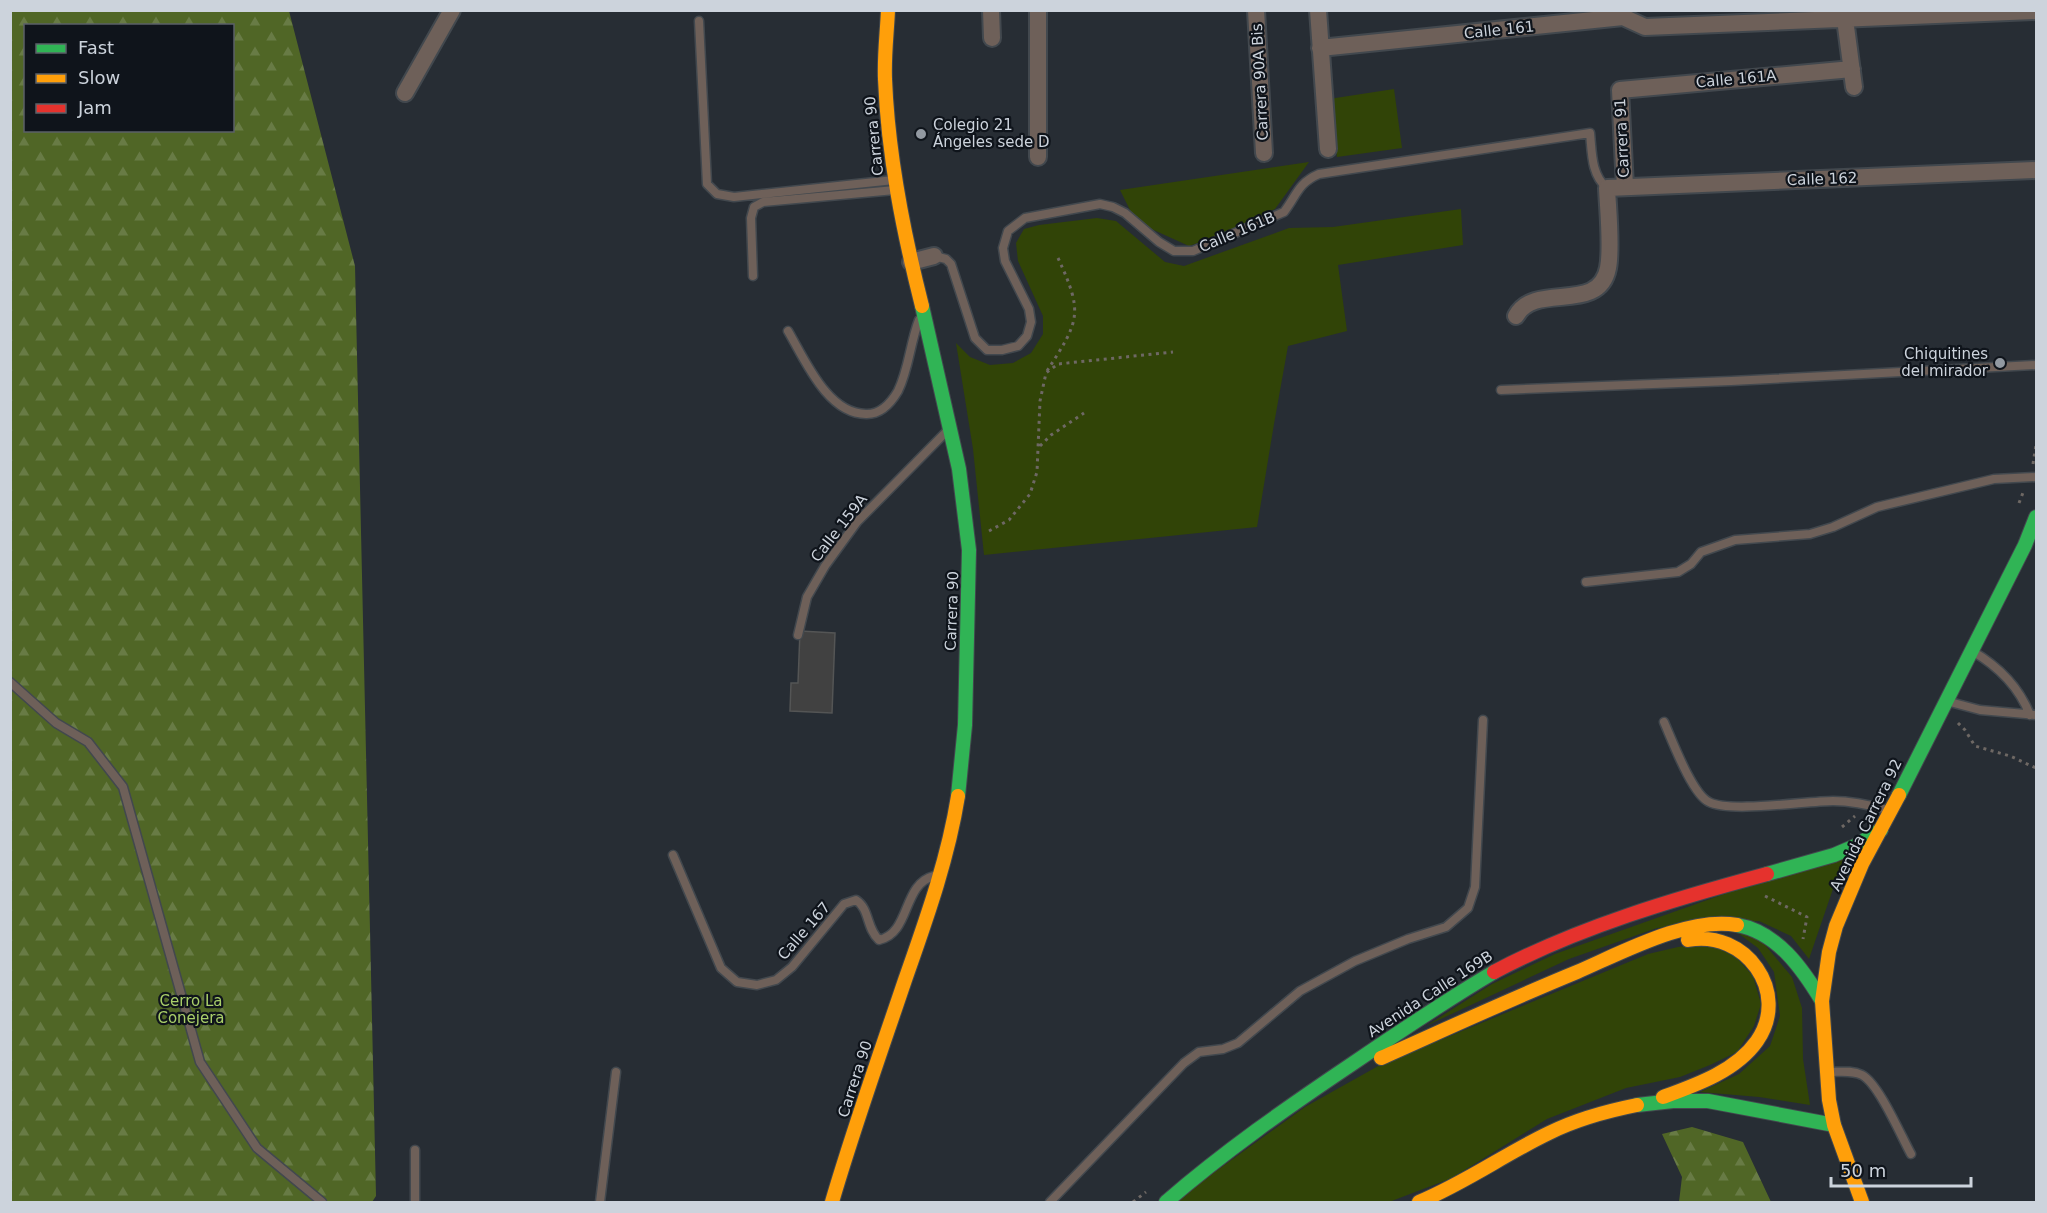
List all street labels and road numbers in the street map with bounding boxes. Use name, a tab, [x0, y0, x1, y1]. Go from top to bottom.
street label: Calle 161	[1463, 17, 1535, 43]
street label: Carrera 90A Bis	[1248, 23, 1272, 141]
street label: Calle 161A	[1695, 66, 1778, 91]
street label: Carrera 90	[861, 95, 887, 177]
street label: Carrera 91	[1611, 98, 1633, 178]
street label: Calle 162	[1786, 169, 1858, 189]
street label: Calle 161B	[1196, 208, 1278, 256]
street label: Calle 159A	[807, 490, 871, 565]
street label: Carrera 90	[942, 571, 962, 651]
street label: Avenida Carrera 92	[1826, 756, 1906, 894]
street label: Calle 167	[774, 898, 834, 964]
street label: Avenida Calle 169B	[1364, 947, 1496, 1041]
street label: Carrera 90	[834, 1038, 876, 1120]

